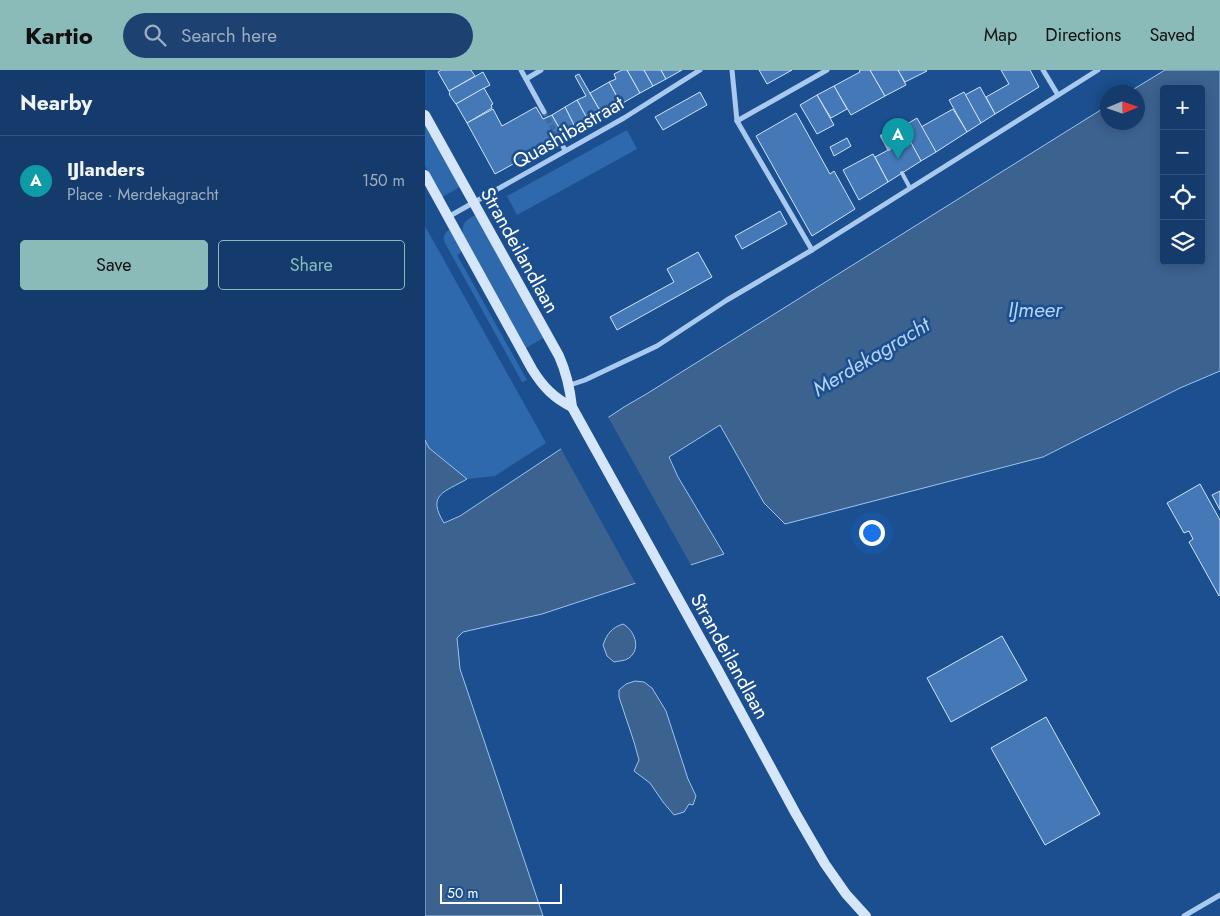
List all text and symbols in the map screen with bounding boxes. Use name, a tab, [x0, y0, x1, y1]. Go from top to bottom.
search box	[123, 13, 473, 58]
text: Kartio	[25, 18, 93, 53]
icon: search	[141, 21, 169, 49]
text: Search here	[181, 22, 277, 49]
text: Map	[984, 22, 1017, 48]
text: Directions	[1045, 22, 1121, 48]
text: Saved	[1149, 22, 1195, 48]
north arrow	[1100, 85, 1145, 130]
map controls	[1160, 85, 1205, 265]
button: +	[1160, 85, 1205, 130]
text: Nearby	[20, 88, 92, 118]
street label: Quashibastraat	[507, 89, 630, 176]
pin: A	[882, 118, 914, 159]
button: −	[1160, 130, 1205, 175]
text: IJlanders	[67, 156, 145, 183]
text: A	[30, 169, 42, 192]
text: 150 m	[362, 169, 405, 192]
button: locate	[1160, 175, 1205, 220]
street label: Strandeilandlaan	[473, 182, 566, 319]
text: Place · Merdekagracht	[67, 183, 218, 206]
button: layers	[1160, 220, 1205, 265]
button: Save	[20, 240, 208, 290]
button: Share	[218, 240, 405, 290]
water label: IJmeer	[1008, 295, 1063, 325]
water label: Merdekagracht	[807, 310, 936, 404]
your location	[859, 520, 885, 546]
street label: Strandeilandlaan	[683, 588, 776, 725]
scale bar	[440, 881, 563, 904]
text: 50 m	[447, 883, 478, 903]

